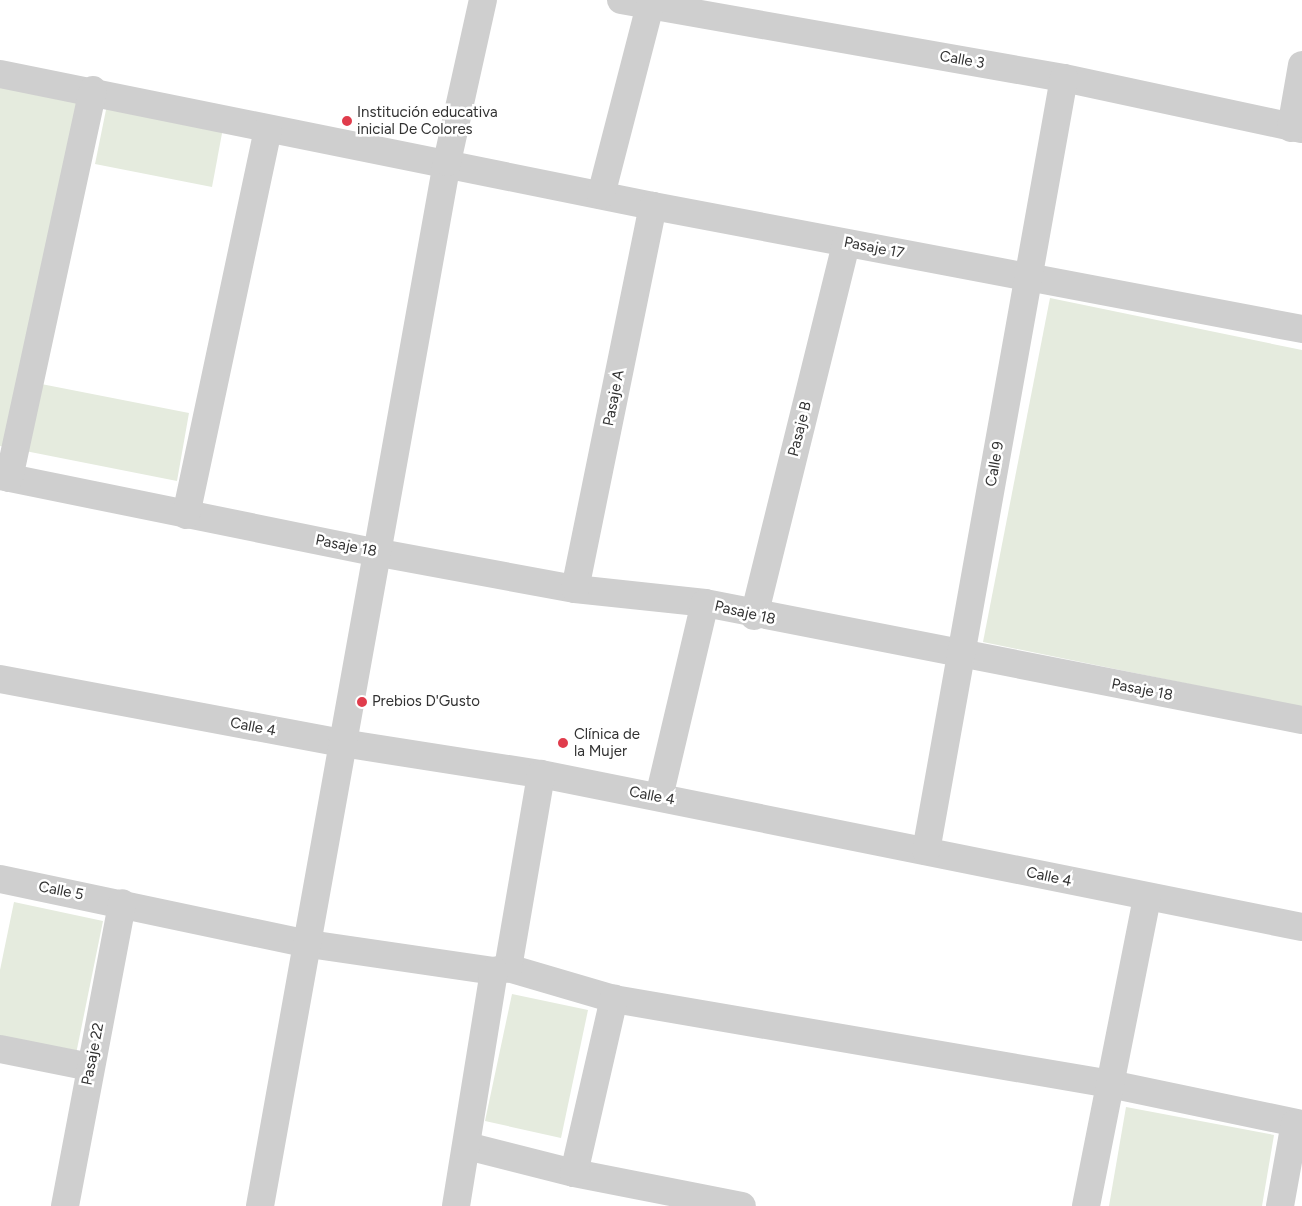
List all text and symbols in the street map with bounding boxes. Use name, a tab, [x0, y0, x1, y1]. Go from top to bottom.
street label: Calle 3	[938, 47, 986, 73]
place label: Institución educativa inicial De Colores	[357, 103, 498, 138]
marker: Institución educativa inicial De Colores	[341, 115, 353, 127]
street label: Pasaje 17	[842, 233, 906, 263]
street label: Pasaje A	[600, 368, 628, 428]
street label: Pasaje B	[785, 400, 815, 458]
street label: Calle 9	[982, 440, 1008, 488]
street label: Pasaje 18	[314, 531, 378, 561]
street label: Pasaje 18	[713, 597, 777, 629]
street label: Pasaje 18	[1110, 675, 1174, 705]
place label: Prebios D'Gusto	[372, 693, 480, 711]
marker: Prebios D'Gusto	[356, 696, 368, 708]
street label: Calle 4	[229, 714, 277, 740]
place label: Clínica de la Mujer	[574, 725, 640, 760]
marker: Clínica de la Mujer	[556, 736, 570, 750]
street label: Calle 4	[628, 783, 676, 809]
street label: Calle 4	[1024, 863, 1074, 891]
street label: Calle 5	[37, 878, 85, 904]
street label: Pasaje 22	[78, 1021, 108, 1087]

